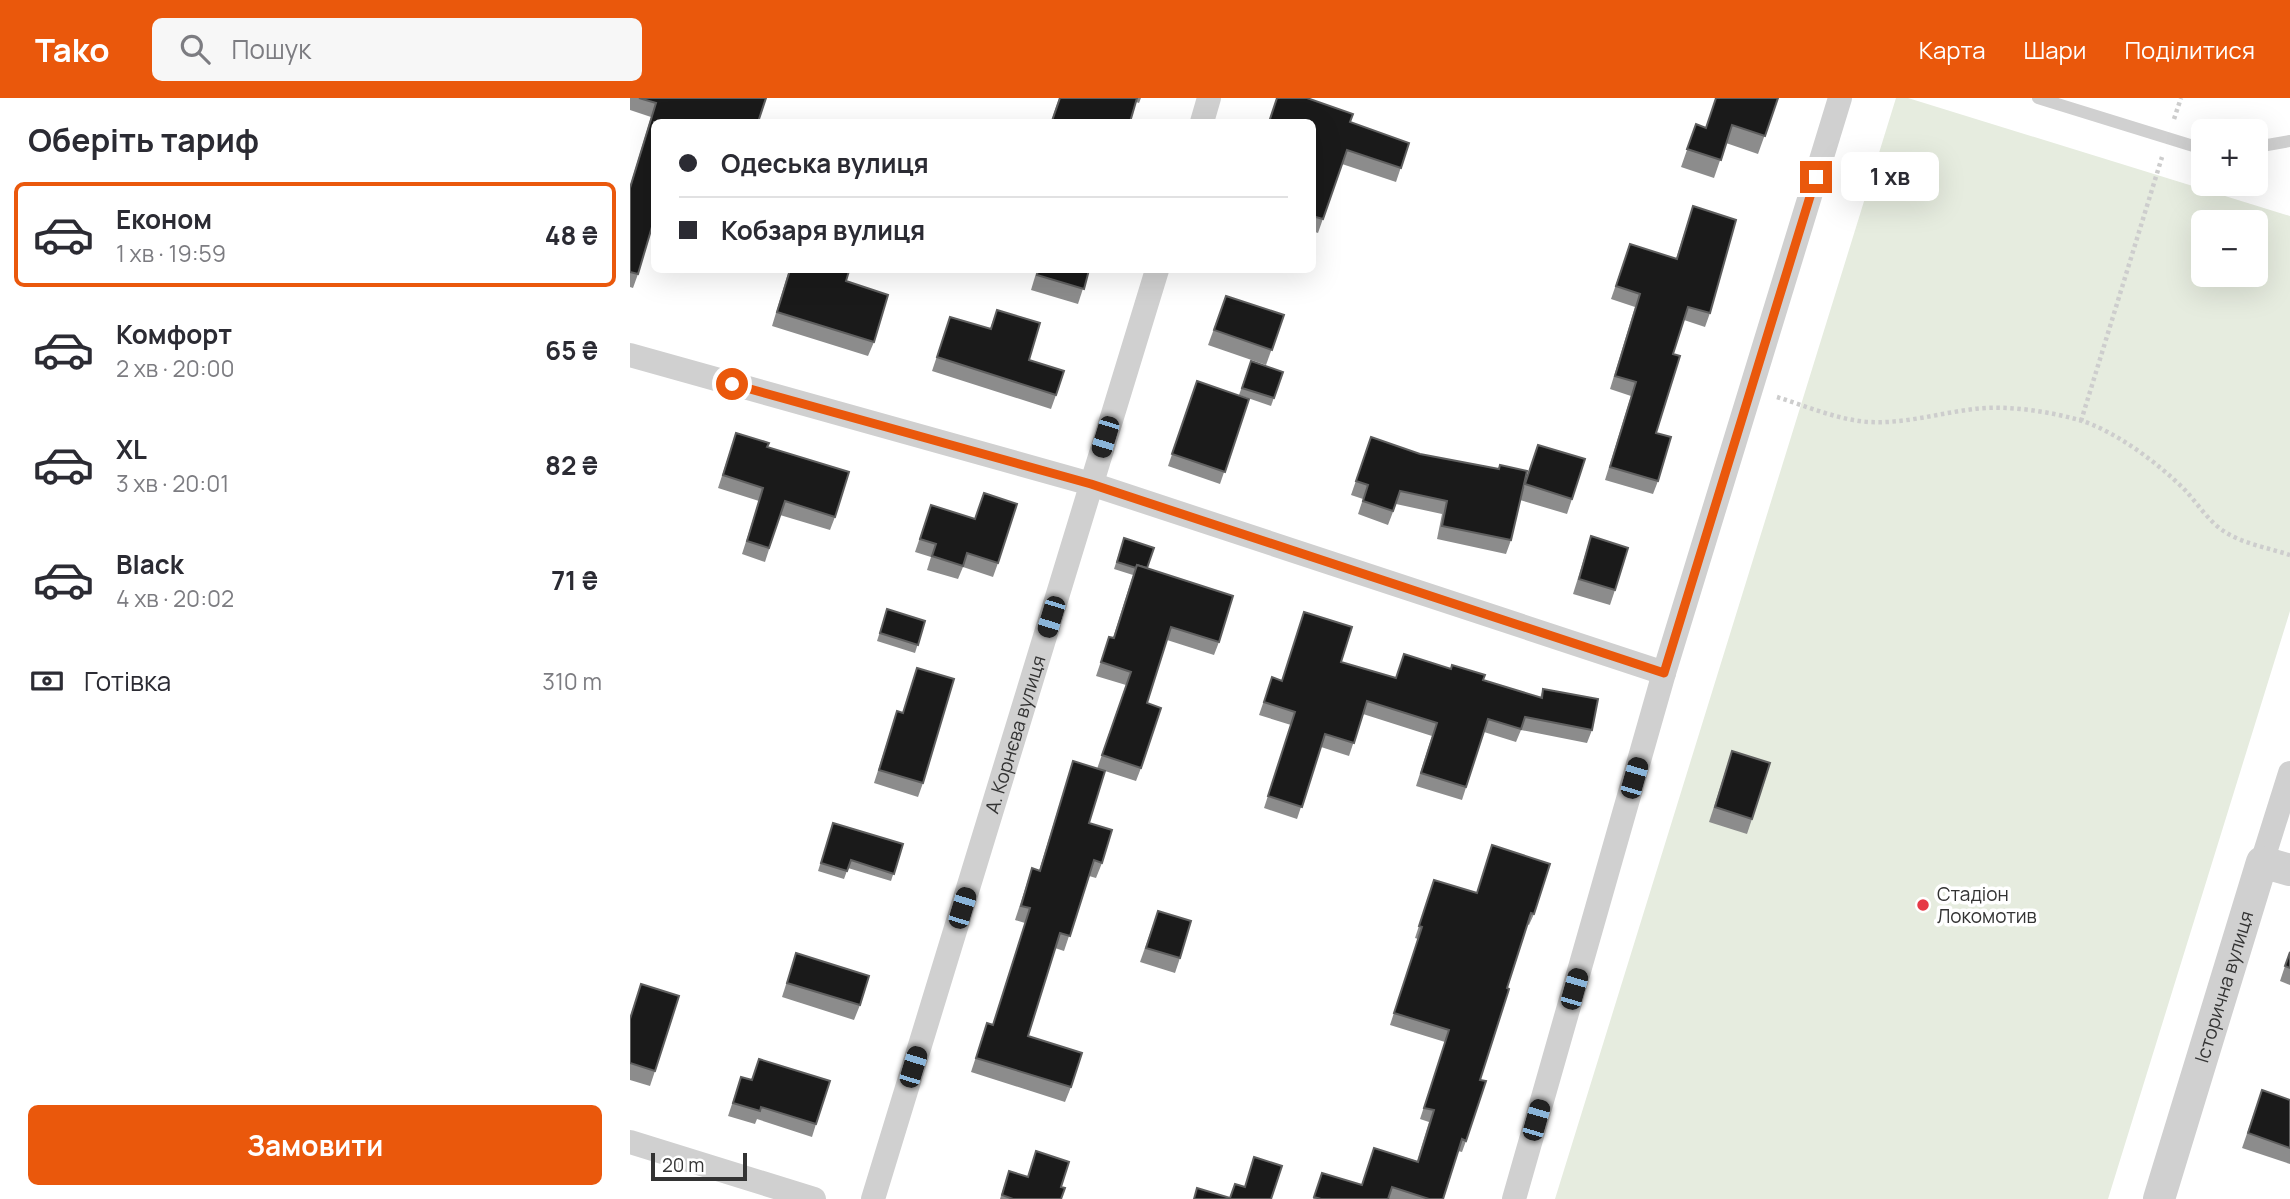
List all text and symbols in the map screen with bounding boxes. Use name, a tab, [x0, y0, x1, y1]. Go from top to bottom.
search box	[152, 18, 642, 81]
text: Tako	[35, 27, 110, 72]
icon: search	[176, 30, 214, 68]
text: Пошук	[232, 31, 311, 67]
text: Карта	[1919, 33, 1986, 66]
text: Шари	[2024, 33, 2086, 66]
text: Поділитися	[2124, 33, 2255, 66]
text: Оберіть тариф	[28, 118, 259, 162]
map controls	[2191, 119, 2268, 287]
button: +	[2191, 119, 2268, 196]
text: Одеська вулиця	[721, 145, 929, 181]
callout: 1 хв	[1840, 153, 1938, 202]
text: 1 хв	[1870, 160, 1910, 192]
route end	[1800, 161, 1832, 193]
text: Економ	[116, 201, 212, 237]
icon: car	[32, 203, 95, 266]
button: −	[2191, 210, 2268, 287]
text: Кобзаря вулиця	[721, 212, 925, 248]
text: 48 ₴	[545, 217, 598, 253]
text: 1 хв · 19:59	[116, 237, 226, 269]
text: Комфорт	[116, 316, 232, 352]
icon: car	[32, 318, 95, 381]
text: 65 ₴	[545, 332, 598, 368]
text: 2 хв · 20:00	[116, 352, 235, 384]
route start	[716, 368, 748, 400]
car	[1089, 414, 1122, 460]
text: XL	[116, 431, 147, 467]
icon: car	[32, 433, 95, 496]
text: 82 ₴	[545, 447, 598, 483]
text: 3 хв · 20:01	[116, 467, 229, 499]
text: Black	[116, 546, 184, 582]
icon: car	[32, 548, 95, 611]
text: 71 ₴	[551, 562, 598, 598]
text: 4 хв · 20:02	[116, 582, 234, 614]
car	[1035, 594, 1068, 640]
street label: А. Корнєва вулиця	[979, 652, 1051, 816]
icon: cash	[28, 662, 66, 700]
text: Готівка	[84, 663, 171, 699]
text: 310 m	[542, 665, 602, 697]
car	[1619, 755, 1650, 801]
place label: Стадіон Локомотив	[1937, 881, 2037, 929]
car	[946, 885, 979, 931]
marker: Стадіон Локомотив	[1915, 897, 1931, 913]
street label: Історична вулиця	[2188, 908, 2259, 1066]
car	[1559, 966, 1590, 1012]
car	[897, 1044, 930, 1090]
car	[1521, 1097, 1552, 1143]
button: Замовити	[28, 1105, 602, 1185]
scale bar	[651, 1150, 747, 1182]
text: 20 m	[662, 1152, 704, 1178]

